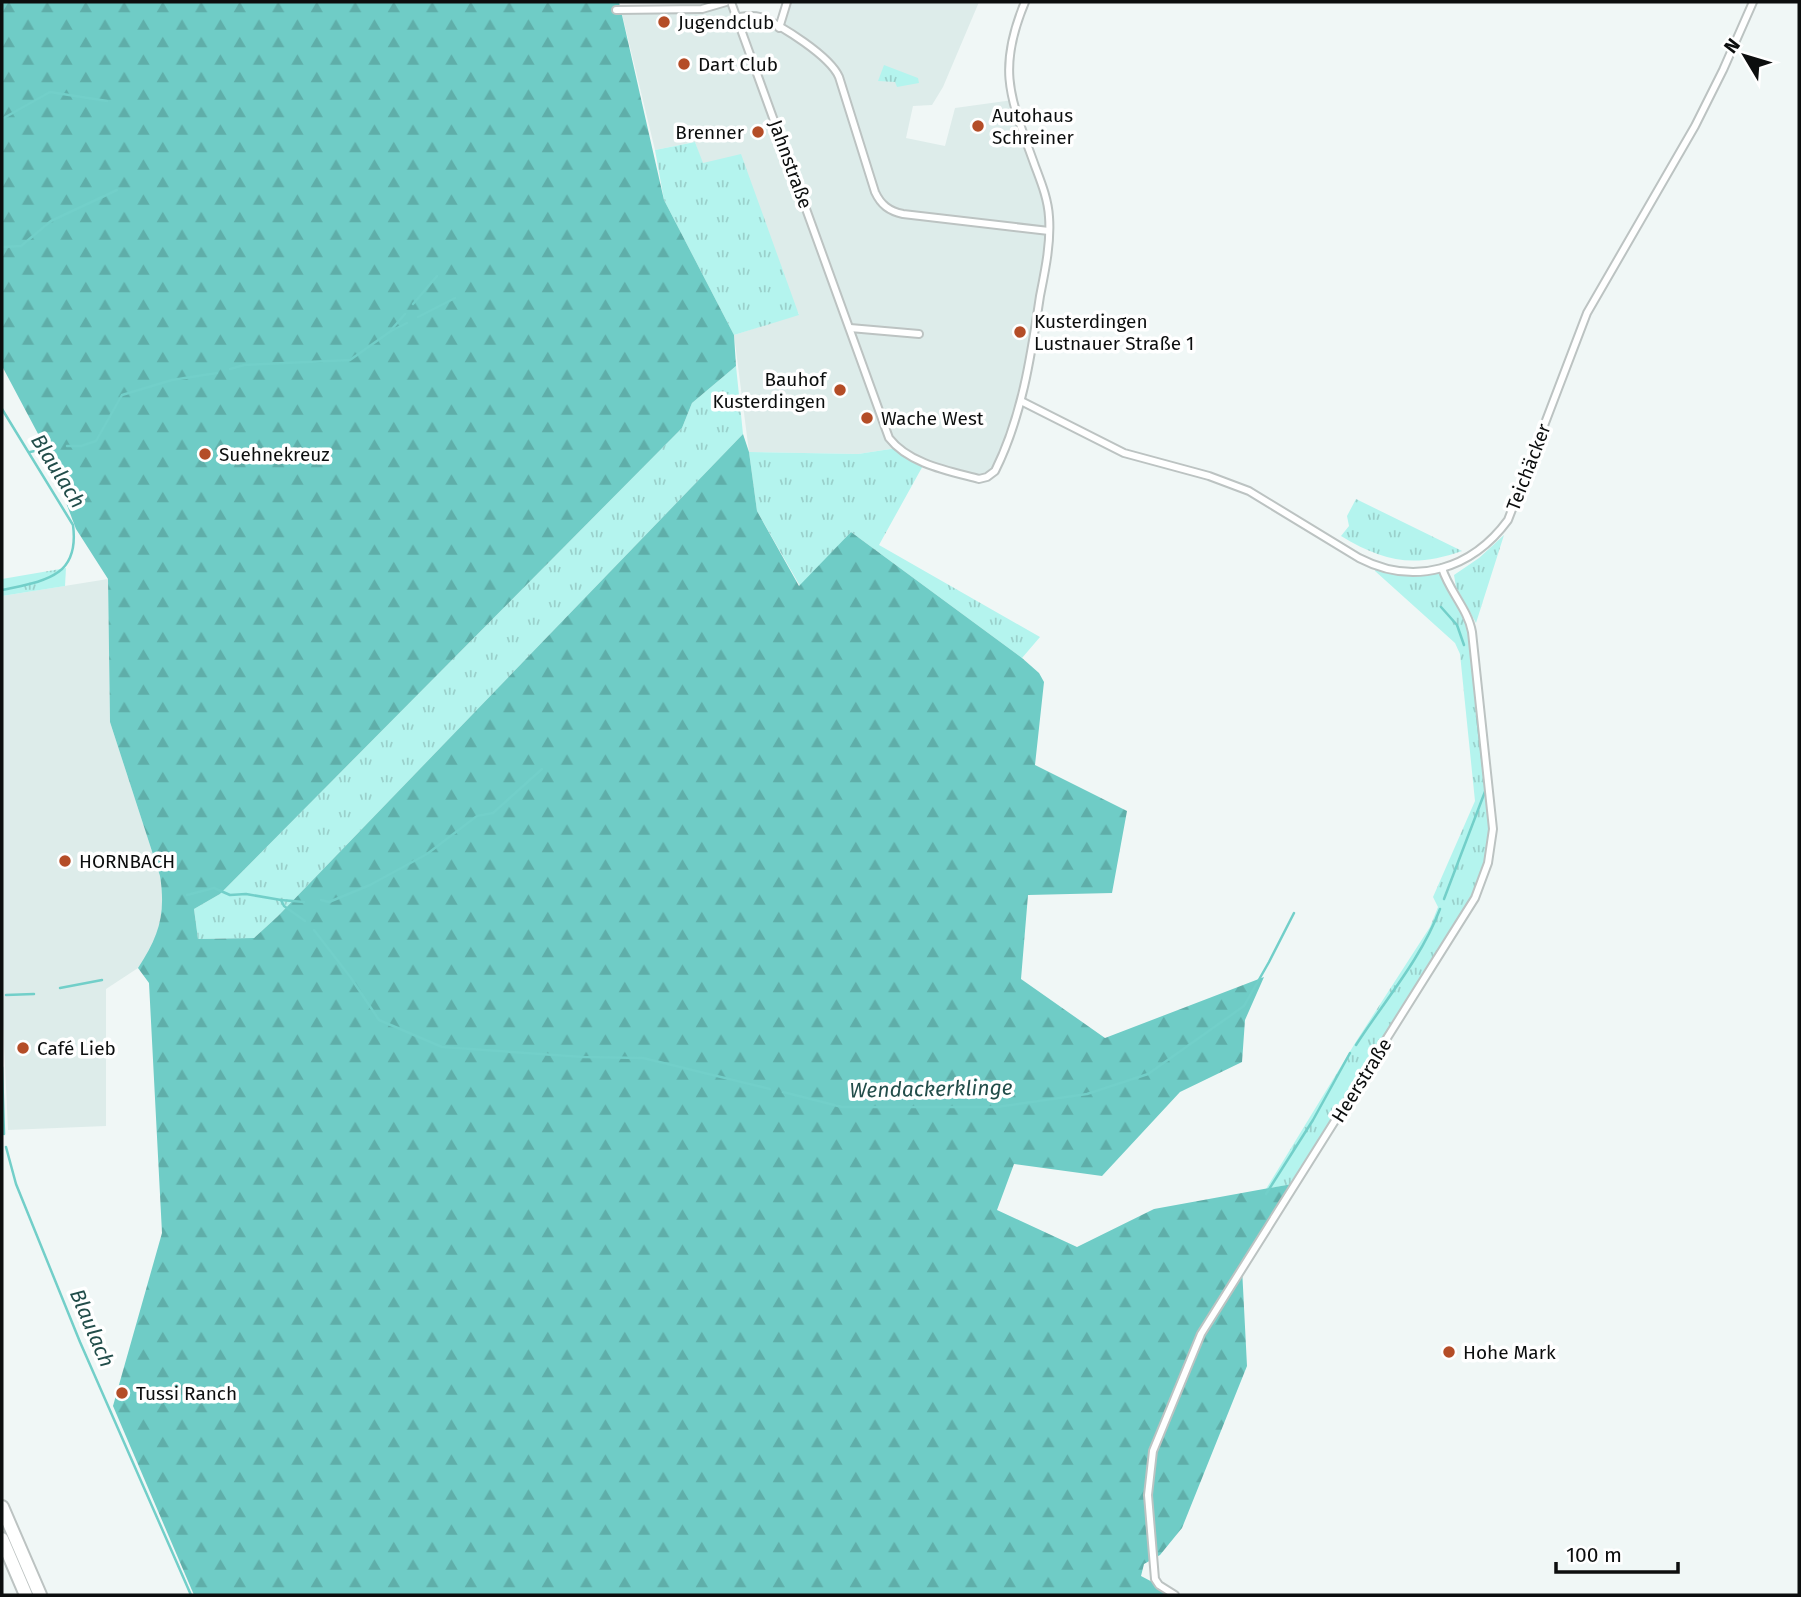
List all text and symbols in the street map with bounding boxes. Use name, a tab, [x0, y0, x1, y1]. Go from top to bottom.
place label: Jugendclub	[678, 11, 774, 34]
marker: Jugendclub	[656, 14, 672, 30]
north arrow	[1710, 21, 1780, 91]
text: N	[1719, 34, 1745, 58]
place label: Dart Club	[698, 53, 778, 76]
marker: Dart Club	[676, 56, 692, 72]
place label: Autohaus Schreiner	[992, 104, 1075, 149]
street label: Jahnstraße	[764, 117, 817, 212]
marker: Autohaus Schreiner	[970, 118, 986, 134]
place label: Brenner	[675, 121, 745, 144]
marker: Brenner	[750, 124, 766, 140]
place label: Kusterdingen Lustnauer Straße 1	[1034, 310, 1194, 355]
marker: Kusterdingen Lustnauer Straße 1	[1012, 324, 1028, 340]
place label: Bauhof Kusterdingen	[712, 368, 828, 413]
marker: Bauhof Kusterdingen	[832, 382, 848, 398]
place label: Wache West	[881, 407, 984, 430]
marker: Wache West	[859, 410, 875, 426]
street label: Teichäcker	[1501, 420, 1556, 514]
water label: Blaulach	[25, 429, 91, 513]
place label: Suehnekreuz	[219, 443, 330, 466]
marker: Suehnekreuz	[197, 446, 213, 462]
place label: HORNBACH	[79, 850, 175, 873]
marker: HORNBACH	[57, 853, 73, 869]
street label: Heerstraße	[1326, 1034, 1396, 1127]
place label: Café Lieb	[37, 1037, 116, 1060]
marker: Café Lieb	[15, 1040, 31, 1056]
water label: Wendackerklinge	[849, 1075, 1013, 1103]
water label: Blaulach	[64, 1285, 120, 1371]
place label: Hohe Mark	[1463, 1341, 1556, 1364]
marker: Hohe Mark	[1441, 1344, 1457, 1360]
place label: Tussi Ranch	[136, 1382, 237, 1405]
marker: Tussi Ranch	[114, 1385, 130, 1401]
scale bar	[1556, 1530, 1678, 1574]
text: 100 m	[1566, 1542, 1622, 1568]

